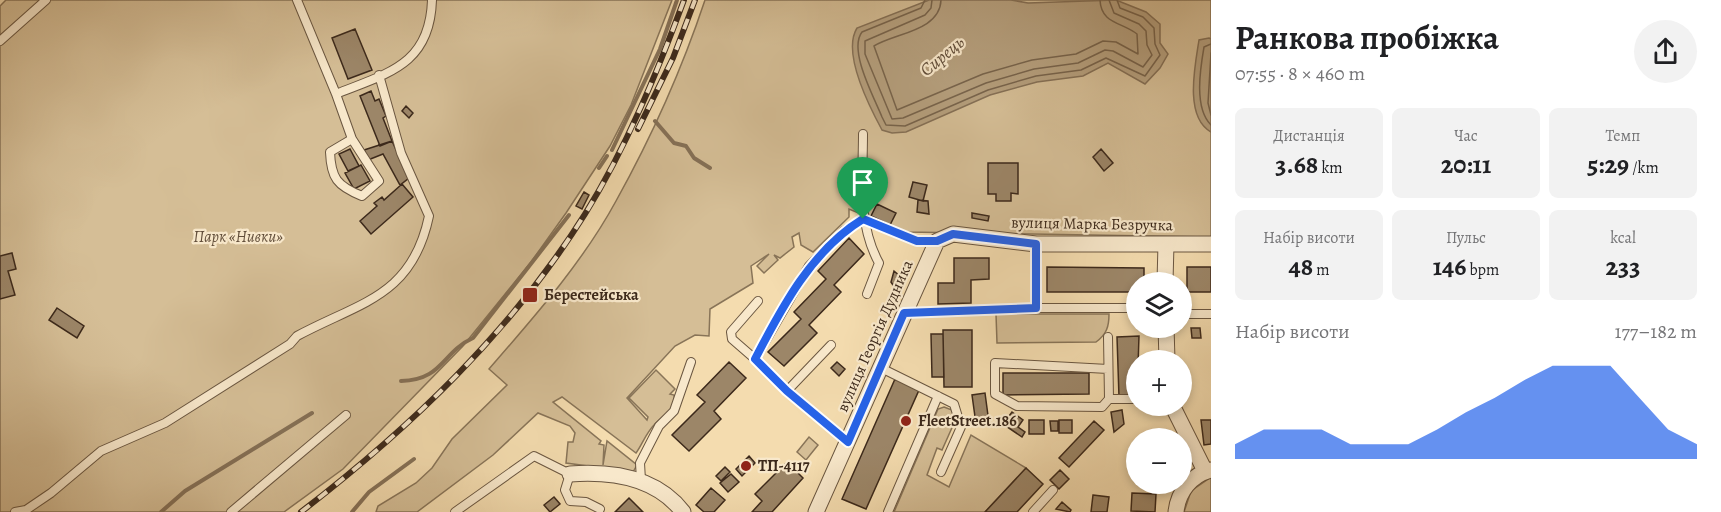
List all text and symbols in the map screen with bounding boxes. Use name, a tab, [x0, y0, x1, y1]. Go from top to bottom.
text: Ранкова пробіжка	[1235, 15, 1499, 60]
button: share	[1634, 20, 1697, 83]
water label: Сирець	[915, 30, 970, 82]
text: 07:55 · 8 × 460 m	[1235, 60, 1365, 87]
text: Дистанція	[1273, 125, 1345, 147]
text: Час	[1454, 125, 1478, 147]
text: Темп	[1606, 125, 1640, 147]
text: 3.68	[1275, 147, 1318, 182]
text: 20:11	[1441, 147, 1491, 182]
text: 5:29	[1587, 147, 1629, 182]
pin	[837, 157, 888, 219]
text: km	[1318, 157, 1343, 179]
text: /km	[1629, 157, 1659, 179]
icon: arrive	[846, 166, 879, 199]
street label: вулиця Марка Безручка	[1011, 212, 1174, 236]
park label: Парк «Нивки»	[193, 226, 283, 248]
text: Набір висоти	[1263, 227, 1355, 249]
text: Пульс	[1446, 227, 1486, 249]
text: kcal	[1610, 227, 1636, 249]
text: 48	[1288, 249, 1313, 284]
text: 146	[1433, 249, 1466, 284]
text: 233	[1606, 249, 1640, 284]
street label: вулиця Георгія Дудника	[832, 256, 919, 415]
text: m	[1313, 259, 1330, 281]
text: bpm	[1466, 259, 1499, 281]
map controls	[1126, 272, 1192, 494]
button: layers	[1126, 272, 1192, 338]
place label: Берестейська	[544, 284, 639, 306]
marker: Берестейська	[521, 286, 539, 304]
text: Набір висоти	[1235, 318, 1350, 345]
text: 177–182 m	[1615, 318, 1697, 345]
button: +	[1126, 350, 1192, 416]
place label: FleetStreet.186	[918, 410, 1017, 432]
marker: FleetStreet.186	[899, 414, 913, 428]
button: −	[1126, 428, 1192, 494]
place label: ТП-4117	[758, 455, 810, 477]
marker: ТП-4117	[739, 459, 753, 473]

